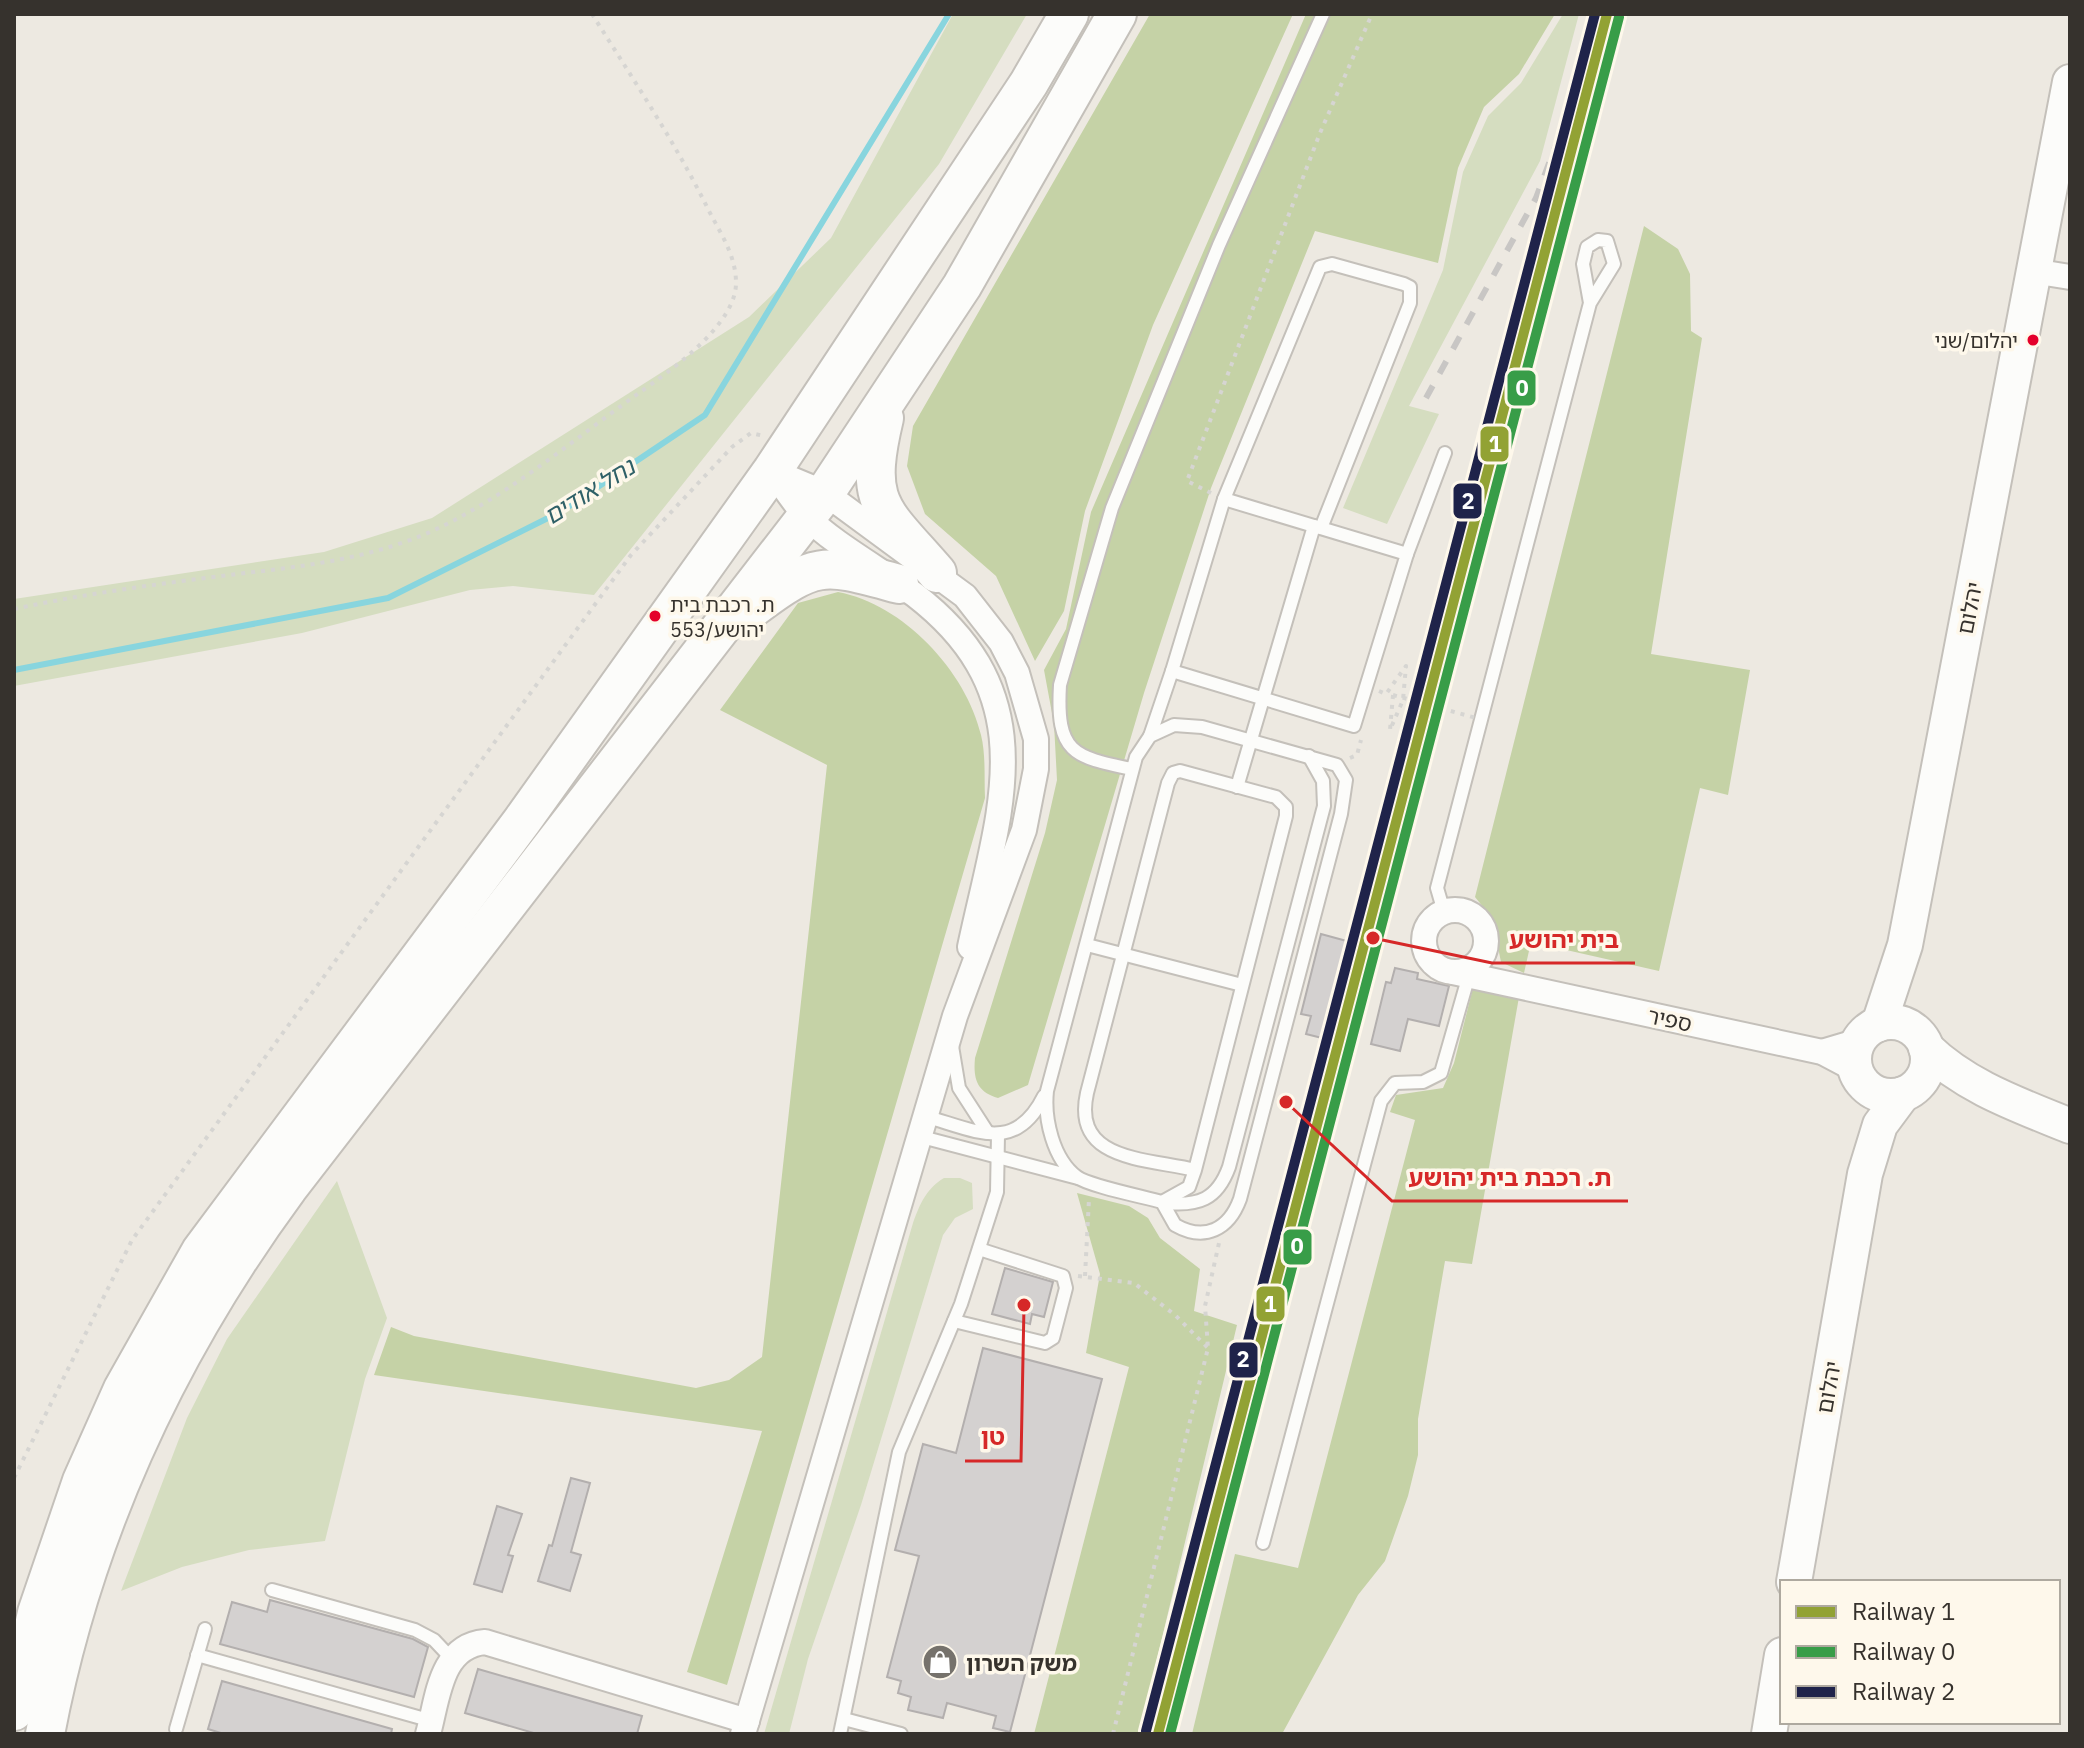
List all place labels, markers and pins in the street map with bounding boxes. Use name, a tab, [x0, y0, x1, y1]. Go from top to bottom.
place label: יהלום/שני	[1935, 327, 2018, 354]
marker: יהלום/שני	[2025, 332, 2041, 348]
place label: ת. רכבת בית יהושע/553	[670, 591, 775, 643]
marker: ת. רכבת בית יהושע/553	[647, 608, 663, 624]
callout: בית יהושע	[1492, 915, 1635, 963]
callout: ת. רכבת בית יהושע	[1392, 1153, 1628, 1201]
callout: טן	[965, 1413, 1021, 1461]
shop icon: משק השרון	[921, 1643, 959, 1681]
place label: משק השרון	[966, 1648, 1077, 1677]

